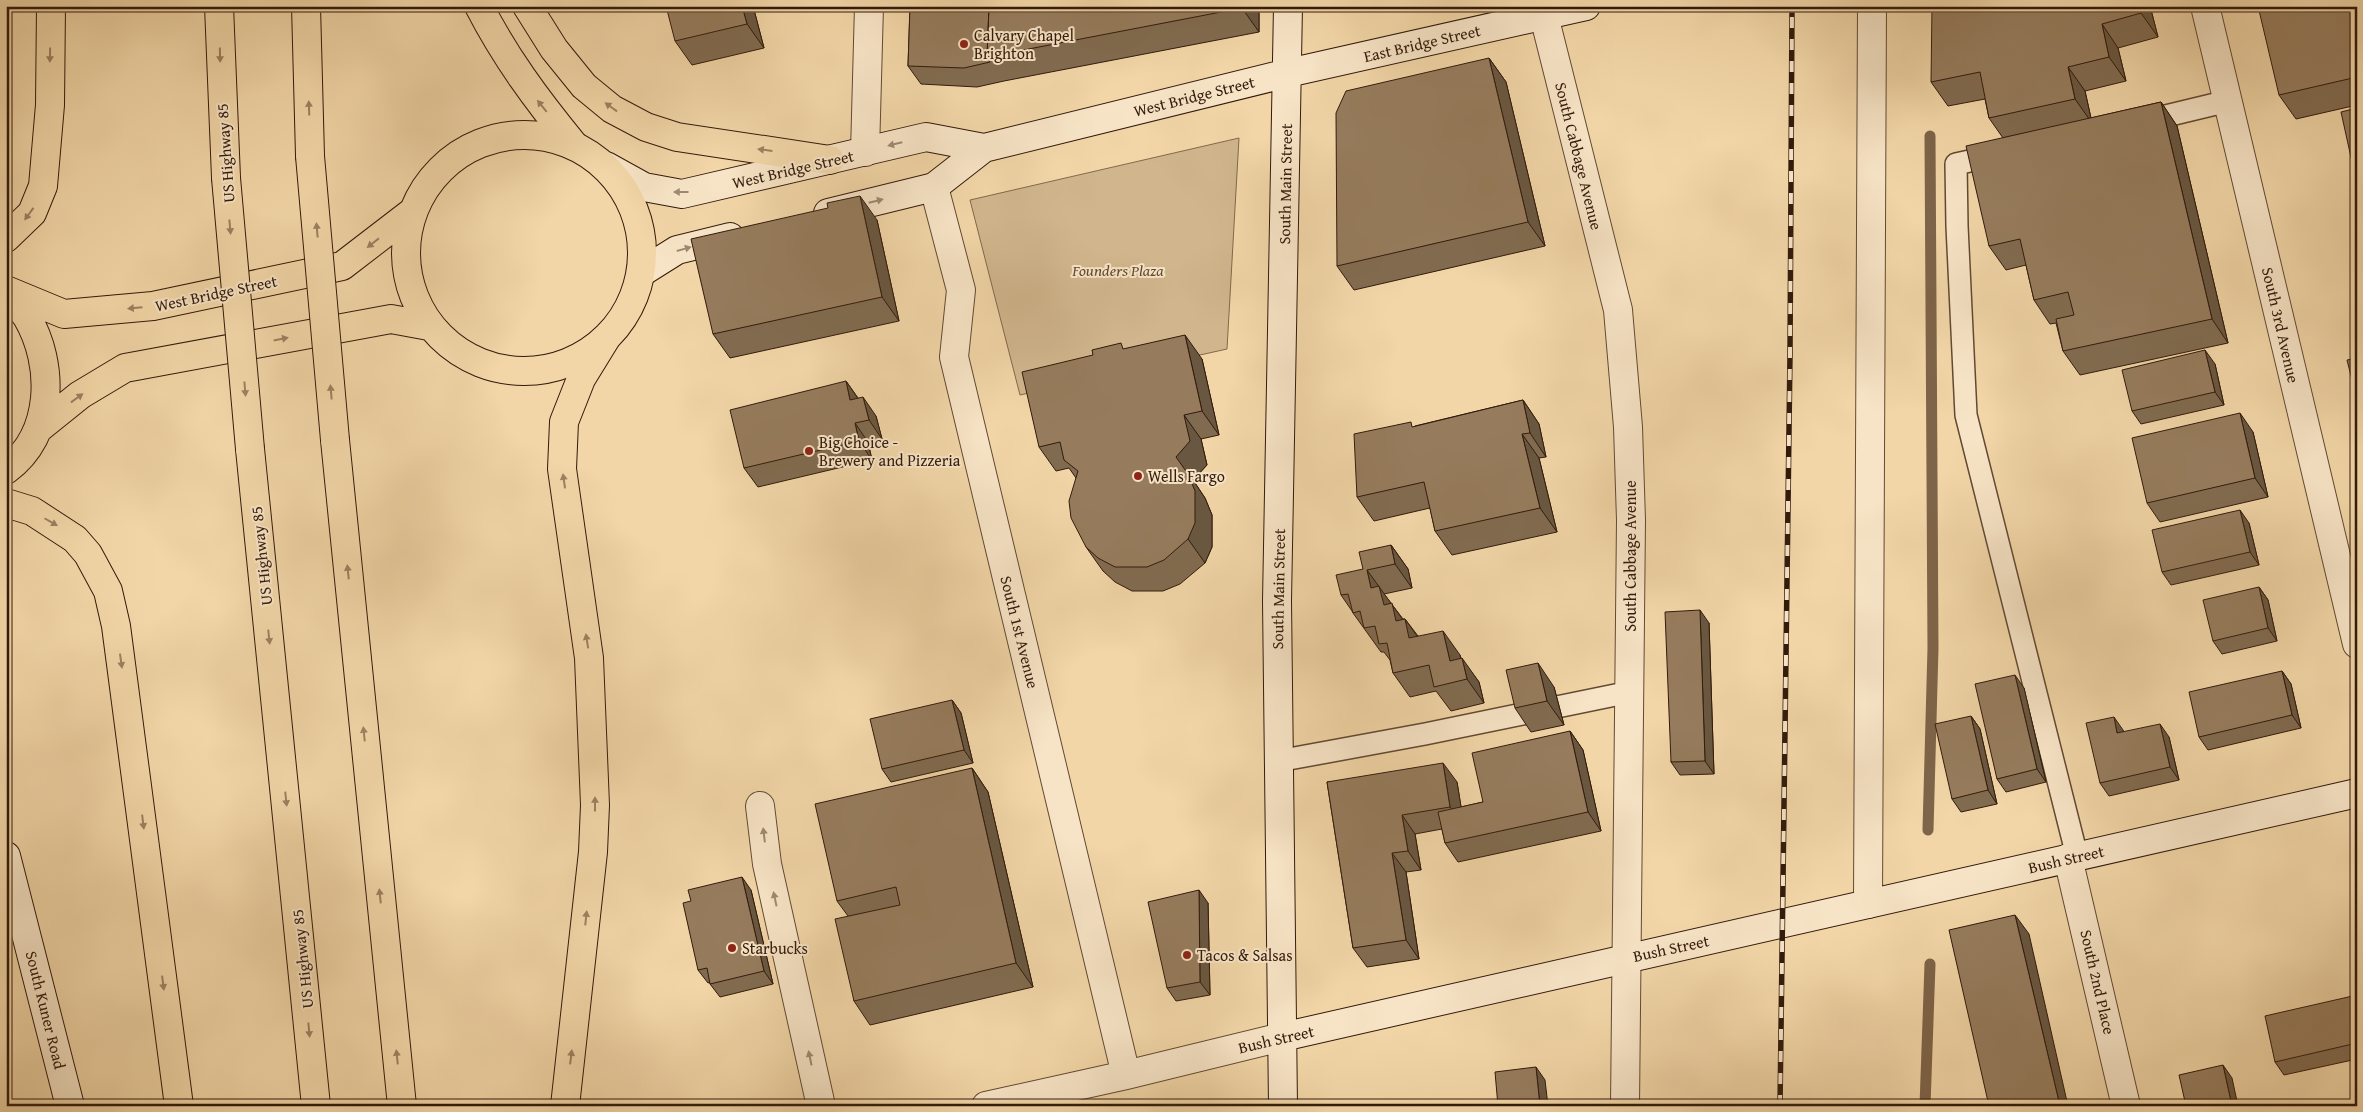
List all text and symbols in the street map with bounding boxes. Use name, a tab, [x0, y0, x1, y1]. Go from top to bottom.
street label: East Bridge Street	[1361, 18, 1483, 68]
place label: Calvary Chapel Brighton	[974, 23, 1074, 65]
marker: Calvary Chapel Brighton	[958, 38, 970, 50]
one-way arrow	[46, 47, 54, 63]
one-way arrow	[216, 47, 224, 63]
street label: West Bridge Street	[1131, 69, 1257, 123]
street label: South Cabbage Avenue	[1549, 80, 1609, 232]
one-way arrow	[304, 99, 312, 115]
one-way arrow	[537, 100, 548, 113]
one-way arrow	[604, 102, 617, 112]
street label: US Highway 85	[210, 103, 240, 203]
street label: South Main Street	[1272, 123, 1298, 245]
one-way arrow	[888, 141, 903, 149]
street label: West Bridge Street	[730, 143, 857, 195]
one-way arrow	[757, 146, 773, 154]
one-way arrow	[673, 188, 689, 196]
one-way arrow	[868, 197, 883, 205]
one-way arrow	[24, 207, 34, 221]
one-way arrow	[226, 219, 234, 235]
one-way arrow	[312, 222, 320, 238]
one-way arrow	[366, 238, 379, 248]
one-way arrow	[676, 244, 691, 252]
park label: Founders Plaza	[1071, 258, 1164, 282]
street label: South 3rd Avenue	[2256, 265, 2306, 385]
street label: West Bridge Street	[153, 268, 280, 318]
one-way arrow	[126, 304, 142, 312]
one-way arrow	[273, 335, 289, 343]
one-way arrow	[241, 381, 249, 397]
one-way arrow	[326, 383, 334, 399]
one-way arrow	[70, 392, 83, 403]
place label: Big Choice - Brewery and Pizzeria	[819, 430, 961, 472]
marker: Big Choice - Brewery and Pizzeria	[803, 445, 815, 457]
place label: Wells Fargo	[1148, 464, 1225, 488]
marker: Wells Fargo	[1132, 470, 1144, 482]
one-way arrow	[559, 472, 567, 488]
street label: South Cabbage Avenue	[1618, 480, 1642, 632]
street label: US Highway 85	[244, 505, 278, 607]
one-way arrow	[44, 517, 57, 526]
street label: South Main Street	[1265, 528, 1291, 650]
one-way arrow	[344, 564, 352, 580]
street label: South 1st Avenue	[994, 573, 1046, 691]
one-way arrow	[265, 629, 273, 645]
one-way arrow	[583, 633, 591, 649]
one-way arrow	[117, 653, 125, 669]
one-way arrow	[360, 726, 368, 742]
one-way arrow	[282, 791, 290, 807]
one-way arrow	[591, 795, 599, 811]
one-way arrow	[139, 814, 147, 830]
one-way arrow	[760, 827, 768, 843]
street label: Bush Street	[2026, 839, 2107, 879]
one-way arrow	[376, 887, 384, 903]
one-way arrow	[771, 892, 779, 907]
street label: US Highway 85	[285, 908, 319, 1010]
one-way arrow	[582, 909, 590, 925]
street label: South 2nd Place	[2074, 927, 2122, 1037]
street label: Bush Street	[1631, 928, 1712, 968]
place label: Starbucks	[742, 936, 808, 960]
marker: Starbucks	[726, 942, 738, 954]
place label: Tacos & Salsas	[1197, 943, 1293, 967]
street label: South Kuner Road	[20, 948, 72, 1072]
marker: Tacos & Salsas	[1181, 949, 1193, 961]
one-way arrow	[159, 975, 167, 991]
street label: Bush Street	[1236, 1019, 1317, 1059]
one-way arrow	[305, 1022, 313, 1038]
one-way arrow	[393, 1049, 401, 1065]
one-way arrow	[567, 1049, 575, 1065]
one-way arrow	[806, 1051, 814, 1066]

